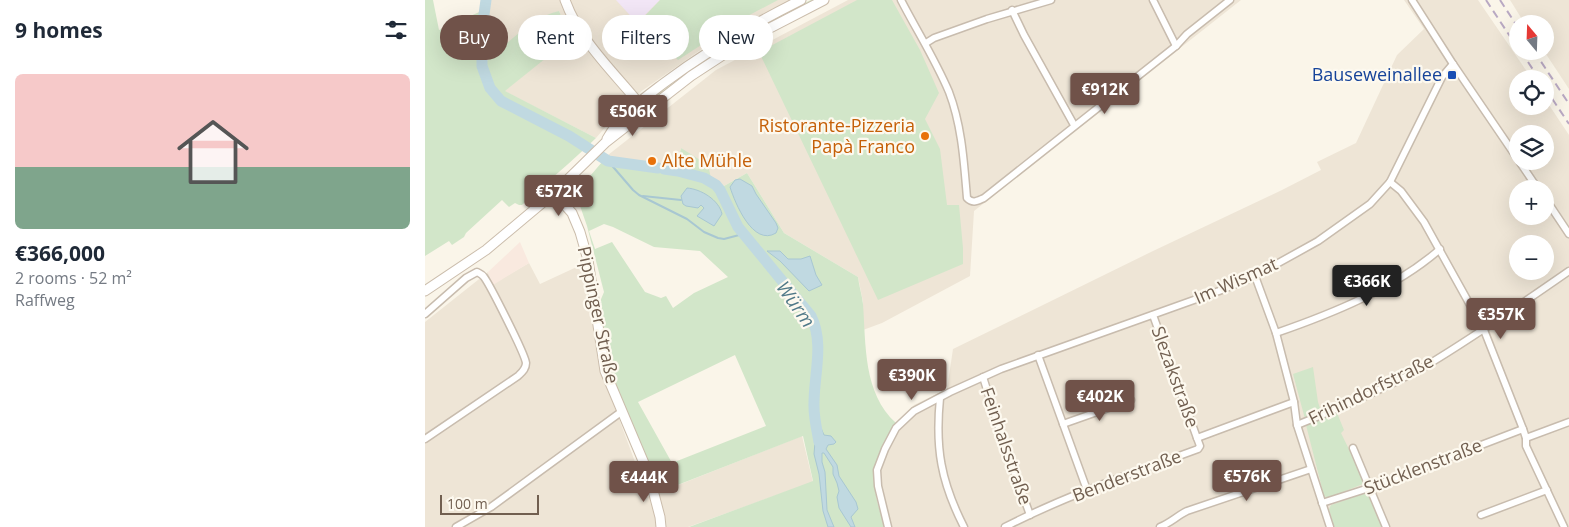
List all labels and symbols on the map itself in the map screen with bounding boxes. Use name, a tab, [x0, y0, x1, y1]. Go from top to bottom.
north arrow	[1509, 15, 1554, 60]
place label: Bauseweinallee	[1312, 62, 1442, 86]
marker: Bauseweinallee	[1446, 69, 1458, 81]
pin: €912K	[1070, 72, 1140, 115]
pin: €506K	[598, 94, 668, 137]
place label: Ristorante-Pizzeria Papà Franco	[759, 113, 915, 158]
marker: Ristorante-Pizzeria Papà Franco	[919, 130, 931, 142]
place label: Alte Mühle	[662, 148, 752, 172]
marker: Alte Mühle	[646, 155, 658, 167]
pin: €572K	[524, 174, 594, 217]
street label: Pippinger Straße	[573, 244, 625, 386]
street label: Im Wismat	[1190, 251, 1281, 309]
pin: €366K	[1332, 264, 1402, 307]
water label: Würm	[771, 276, 821, 332]
pin: €357K	[1466, 298, 1536, 340]
street label: Slezakstraße	[1147, 323, 1205, 431]
street label: Frihindorfstraße	[1304, 348, 1437, 430]
pin: €390K	[877, 358, 947, 401]
pin: €402K	[1065, 380, 1135, 422]
street label: Feinhalsstraße	[976, 384, 1038, 508]
street label: Stücklenstraße	[1360, 433, 1485, 500]
street label: Benderstraße	[1069, 443, 1185, 507]
pin: €444K	[609, 460, 679, 503]
pin: €576K	[1212, 460, 1282, 502]
scale bar	[440, 492, 539, 515]

